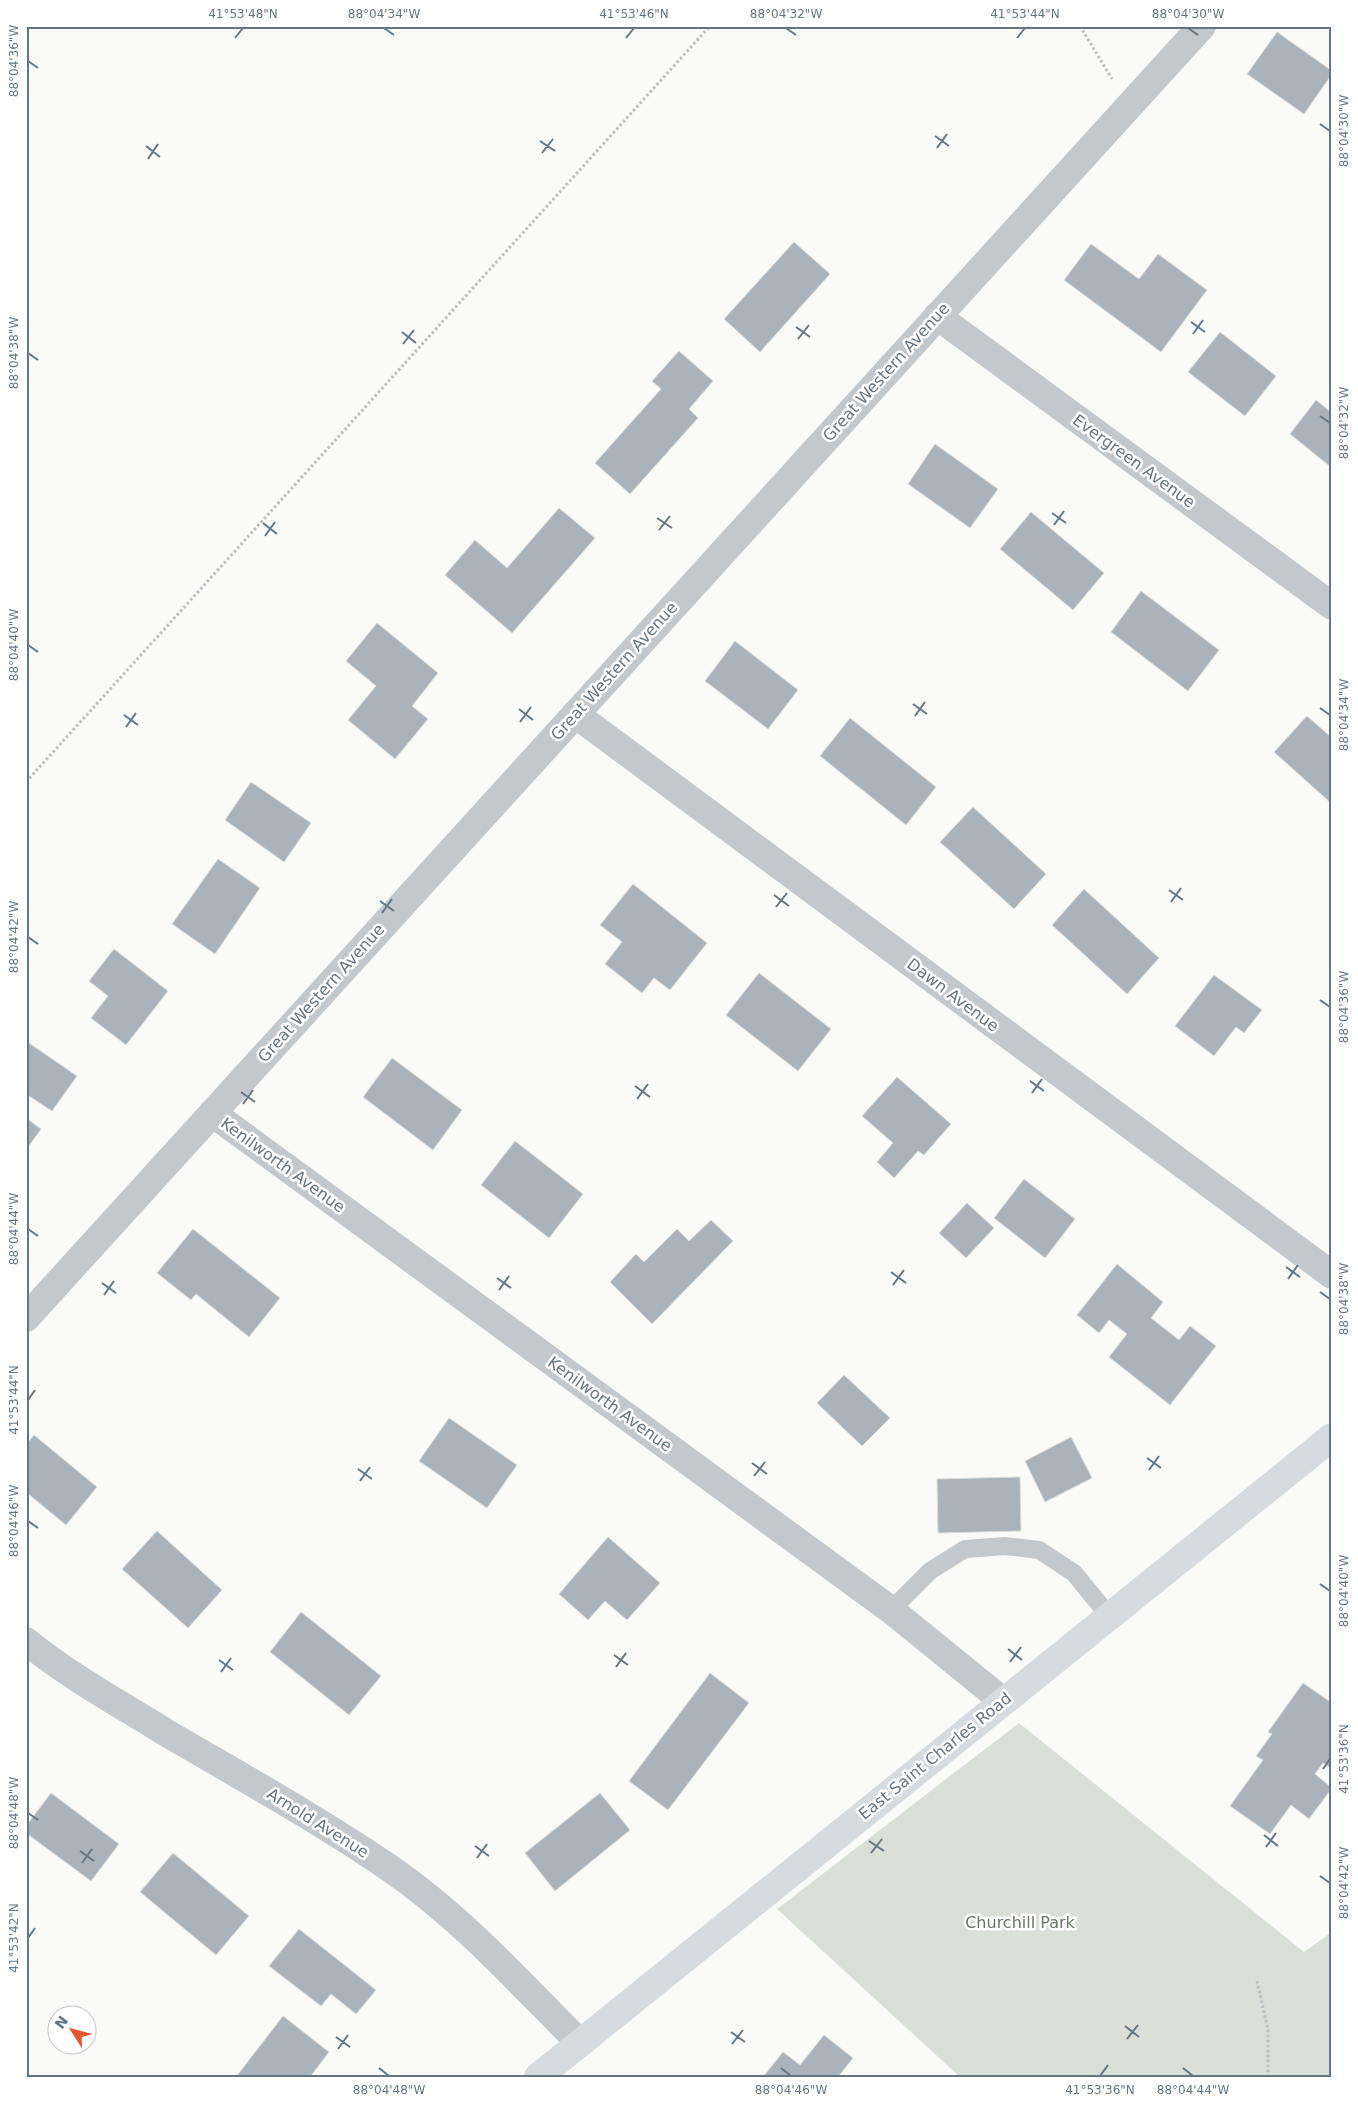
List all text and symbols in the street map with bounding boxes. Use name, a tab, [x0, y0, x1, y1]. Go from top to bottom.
text: 41°53'48"N	[208, 7, 278, 21]
text: 88°04'34"W	[348, 7, 420, 21]
text: 41°53'46"N	[599, 7, 669, 21]
text: 88°04'32"W	[750, 7, 822, 21]
text: 41°53'44"N	[990, 7, 1060, 21]
text: 88°04'30"W	[1152, 7, 1224, 21]
text: 88°04'36"W	[7, 25, 21, 97]
text: 88°04'30"W	[1337, 95, 1351, 167]
street label: Great Western Avenue	[819, 299, 953, 445]
text: 88°04'38"W	[7, 317, 21, 389]
text: 88°04'32"W	[1337, 387, 1351, 459]
street label: Evergreen Avenue	[1069, 410, 1199, 512]
street label: Great Western Avenue	[547, 598, 681, 744]
text: 88°04'40"W	[7, 609, 21, 681]
text: 88°04'34"W	[1337, 679, 1351, 751]
text: 88°04'42"W	[7, 901, 21, 973]
street label: Great Western Avenue	[254, 920, 388, 1066]
street label: Dawn Avenue	[903, 954, 1003, 1036]
text: 88°04'36"W	[1337, 971, 1351, 1043]
street label: Kenilworth Avenue	[217, 1114, 349, 1216]
text: 88°04'44"W	[7, 1193, 21, 1265]
text: 88°04'38"W	[1337, 1263, 1351, 1335]
street label: Kenilworth Avenue	[544, 1353, 676, 1455]
text: 41°53'44"N	[7, 1365, 21, 1435]
text: 88°04'46"W	[7, 1485, 21, 1557]
text: 88°04'40"W	[1337, 1555, 1351, 1627]
street label: East Saint Charles Road	[855, 1688, 1015, 1824]
text: 41°53'36"N	[1337, 1724, 1351, 1794]
text: 88°04'48"W	[7, 1777, 21, 1849]
street label: Arnold Avenue	[264, 1784, 372, 1862]
text: 88°04'42"W	[1337, 1847, 1351, 1919]
text: 41°53'42"N	[7, 1903, 21, 1973]
park label: Churchill Park	[965, 1913, 1076, 1932]
north arrow	[48, 2006, 98, 2056]
text: N	[52, 2013, 71, 2032]
text: 88°04'48"W	[353, 2083, 425, 2097]
text: 88°04'46"W	[755, 2083, 827, 2097]
text: 41°53'36"N	[1065, 2083, 1135, 2097]
text: 88°04'44"W	[1157, 2083, 1229, 2097]

